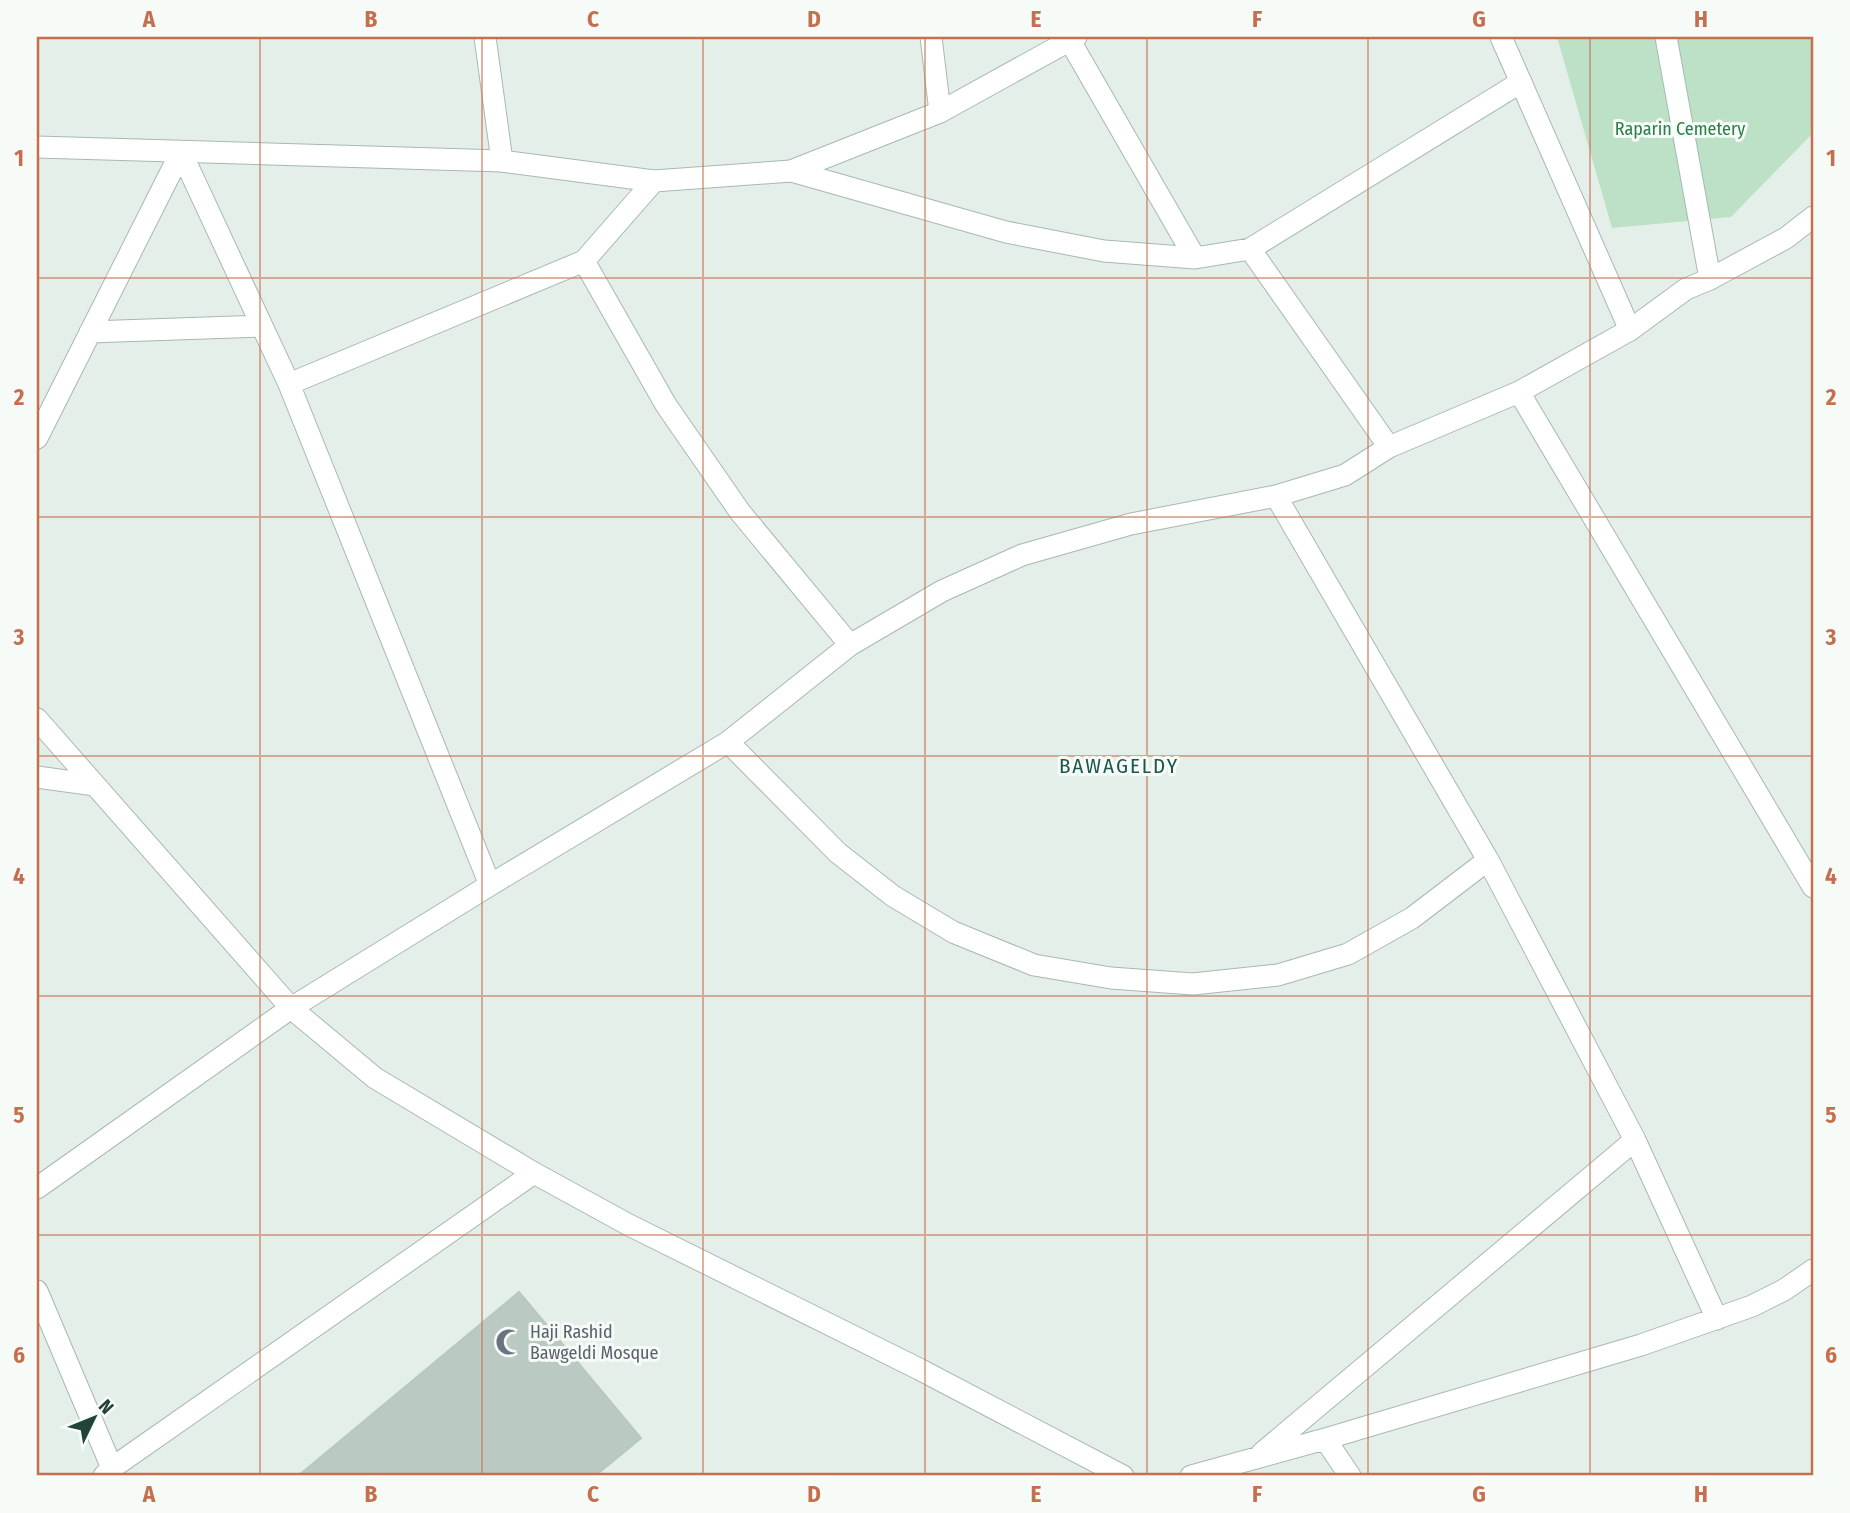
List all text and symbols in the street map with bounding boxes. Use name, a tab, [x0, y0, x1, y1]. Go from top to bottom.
text: A	[142, 5, 156, 33]
text: B	[365, 5, 378, 33]
text: C	[587, 5, 599, 33]
text: D	[807, 5, 821, 33]
text: E	[1031, 5, 1042, 33]
text: F	[1252, 5, 1262, 33]
text: G	[1472, 5, 1486, 33]
text: H	[1694, 5, 1708, 33]
park label: Raparin Cemetery	[1615, 118, 1745, 140]
text: 1	[14, 144, 24, 172]
text: 1	[1826, 144, 1836, 172]
text: 2	[13, 383, 25, 411]
text: 2	[1825, 383, 1837, 411]
text: 3	[13, 623, 25, 651]
text: 3	[1825, 623, 1837, 651]
district label: BAWAGELDY	[1059, 753, 1179, 779]
text: 4	[13, 862, 25, 890]
text: 4	[1825, 862, 1837, 890]
text: 5	[13, 1101, 25, 1129]
text: 5	[1825, 1101, 1837, 1129]
place label: Haji Rashid Bawgeldi Mosque	[530, 1321, 659, 1364]
mosque icon: Haji Rashid Bawgeldi Mosque	[494, 1327, 524, 1357]
text: 6	[13, 1341, 25, 1369]
text: 6	[1825, 1341, 1837, 1369]
north arrow	[60, 1384, 130, 1454]
text: N	[94, 1395, 118, 1419]
text: A	[142, 1480, 156, 1508]
text: B	[365, 1480, 378, 1508]
text: C	[587, 1480, 599, 1508]
text: D	[807, 1480, 821, 1508]
text: E	[1031, 1480, 1042, 1508]
text: F	[1252, 1480, 1262, 1508]
text: G	[1472, 1480, 1486, 1508]
text: H	[1694, 1480, 1708, 1508]

